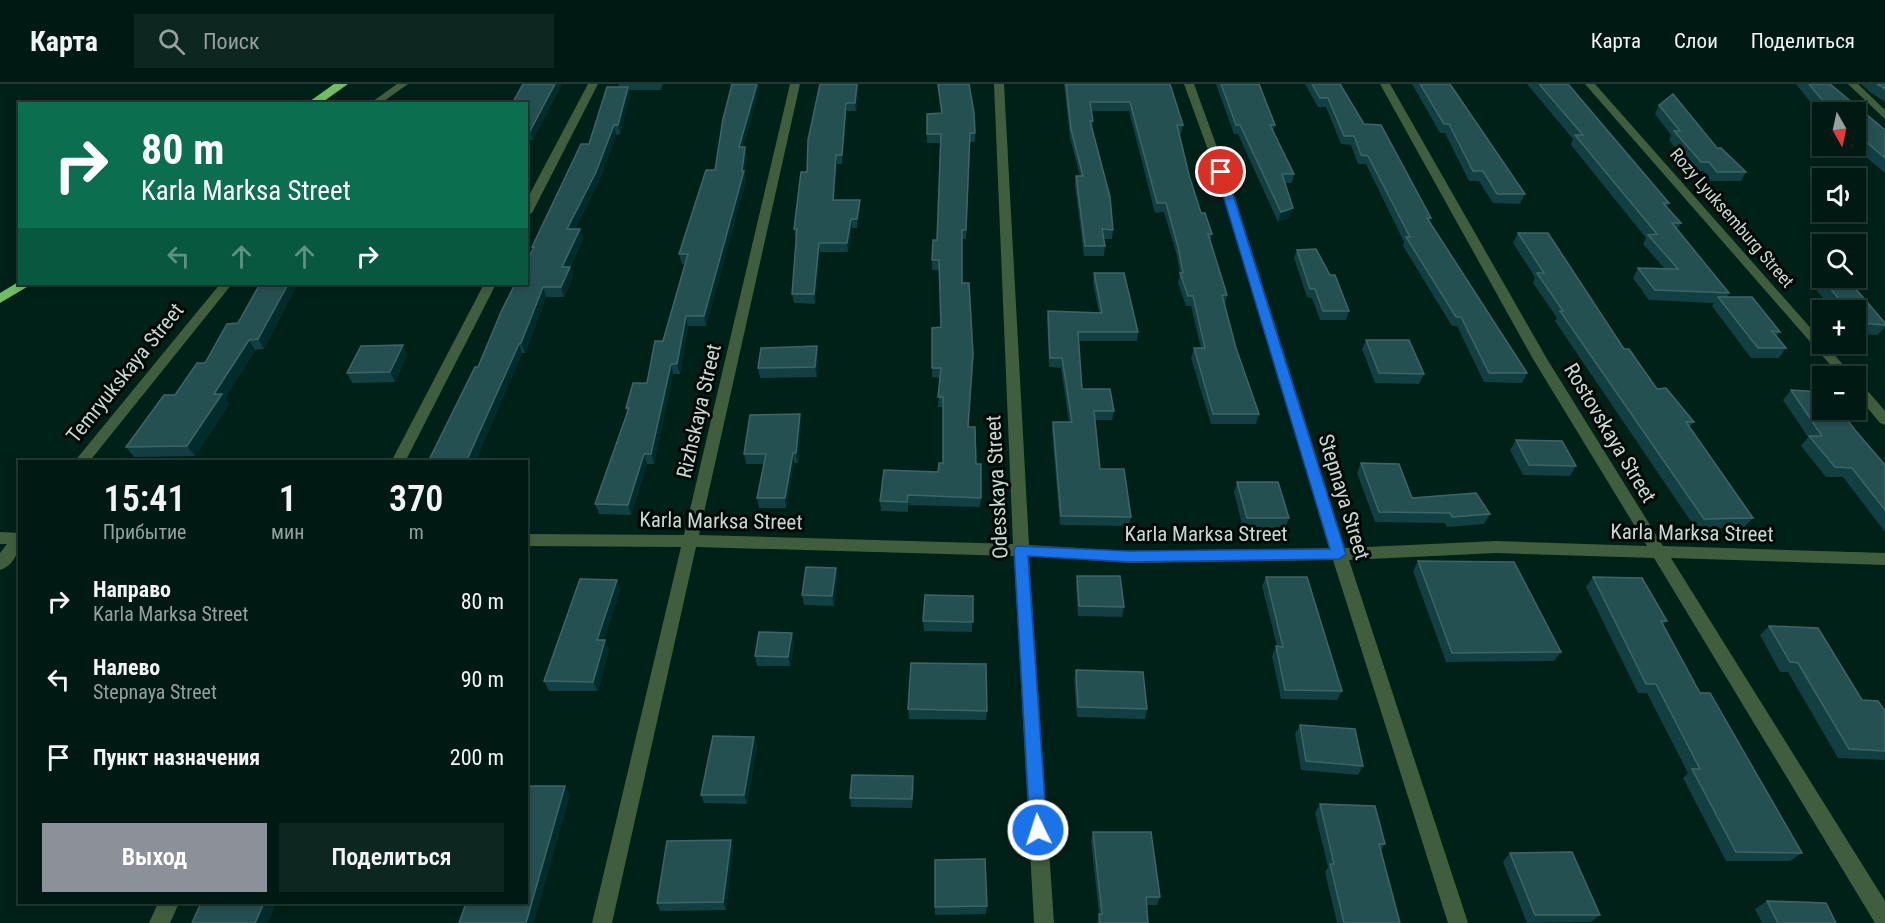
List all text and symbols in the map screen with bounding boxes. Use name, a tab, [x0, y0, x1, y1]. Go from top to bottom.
search box	[134, 14, 554, 68]
text: Карта	[30, 25, 98, 58]
icon: search	[155, 25, 188, 58]
text: Поиск	[203, 29, 260, 54]
text: Карта	[1591, 29, 1641, 53]
text: Слои	[1674, 29, 1718, 53]
text: Поделиться	[1751, 29, 1855, 53]
north arrow	[1812, 102, 1866, 156]
map controls	[1812, 102, 1866, 420]
text: 80 m	[141, 125, 224, 174]
icon: right	[42, 126, 120, 204]
street label: Rozy Lyuksemburg Street	[1666, 144, 1799, 292]
pin	[1195, 146, 1246, 197]
icon: arrive	[1204, 155, 1237, 188]
button: sound	[1812, 168, 1866, 222]
text: Karla Marksa Street	[141, 175, 351, 207]
button: search	[1812, 234, 1866, 288]
icon: left	[162, 240, 195, 273]
icon: ahead	[225, 240, 258, 273]
icon: ahead	[288, 240, 321, 273]
icon: right	[351, 240, 384, 273]
street label: Temryukskaya Street	[62, 299, 188, 447]
button: +	[1812, 300, 1866, 354]
street label: Rizhskaya Street	[672, 342, 726, 480]
street label: Rostovskaya Street	[1559, 359, 1661, 507]
button: −	[1812, 366, 1866, 420]
street label: Odesskaya Street	[981, 414, 1013, 560]
street label: Stepnaya Street	[1314, 431, 1374, 563]
text: 15:41	[104, 478, 186, 520]
text: 1	[279, 478, 297, 520]
text: 370	[389, 478, 443, 520]
street label: Karla Marksa Street	[639, 508, 803, 534]
text: Прибытие	[103, 520, 186, 544]
text: мин	[271, 520, 304, 544]
text: m	[409, 520, 424, 544]
street label: Karla Marksa Street	[1610, 520, 1774, 546]
street label: Karla Marksa Street	[1124, 522, 1288, 546]
text: Направо	[93, 577, 171, 602]
icon: right	[42, 585, 75, 618]
text: 80 m	[461, 589, 504, 614]
text: Karla Marksa Street	[93, 602, 248, 626]
text: Налево	[93, 655, 160, 680]
icon: left	[42, 663, 75, 696]
text: 90 m	[461, 667, 504, 692]
text: Stepnaya Street	[93, 680, 217, 704]
icon: arrive	[42, 741, 75, 774]
text: Пункт назначения	[93, 745, 260, 770]
text: 200 m	[450, 745, 504, 770]
position arrow	[1006, 798, 1070, 862]
button: Выход	[42, 823, 267, 892]
button: Поделиться	[279, 823, 504, 892]

